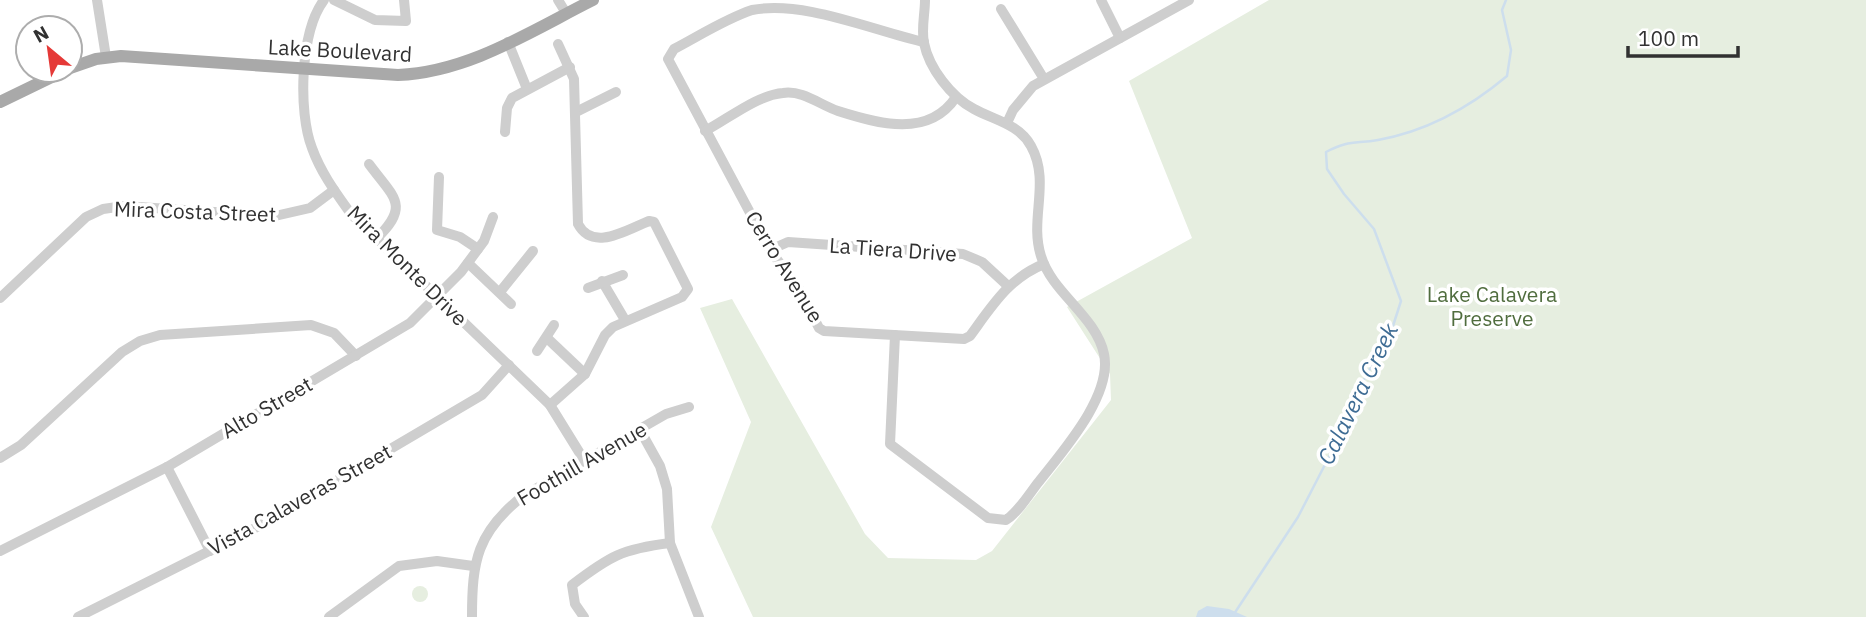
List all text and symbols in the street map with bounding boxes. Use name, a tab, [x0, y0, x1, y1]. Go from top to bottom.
north arrow	[14, 14, 84, 84]
scale bar	[1628, 14, 1738, 58]
text: N	[29, 20, 53, 48]
text: 100 m	[1638, 24, 1699, 52]
street label: Lake Boulevard	[267, 32, 413, 68]
street label: Mira Costa Street	[114, 194, 277, 228]
street label: Mira Monte Drive	[341, 199, 474, 332]
street label: Cerro Avenue	[739, 205, 830, 328]
street label: La Tiera Drive	[828, 231, 958, 267]
park label: Lake Calavera Preserve	[1427, 280, 1557, 332]
water label: Calavera Creek	[1310, 317, 1405, 469]
street label: Alto Street	[216, 370, 317, 444]
street label: Foothill Avenue	[511, 415, 652, 512]
street label: Vista Calaveras Street	[203, 437, 396, 561]

